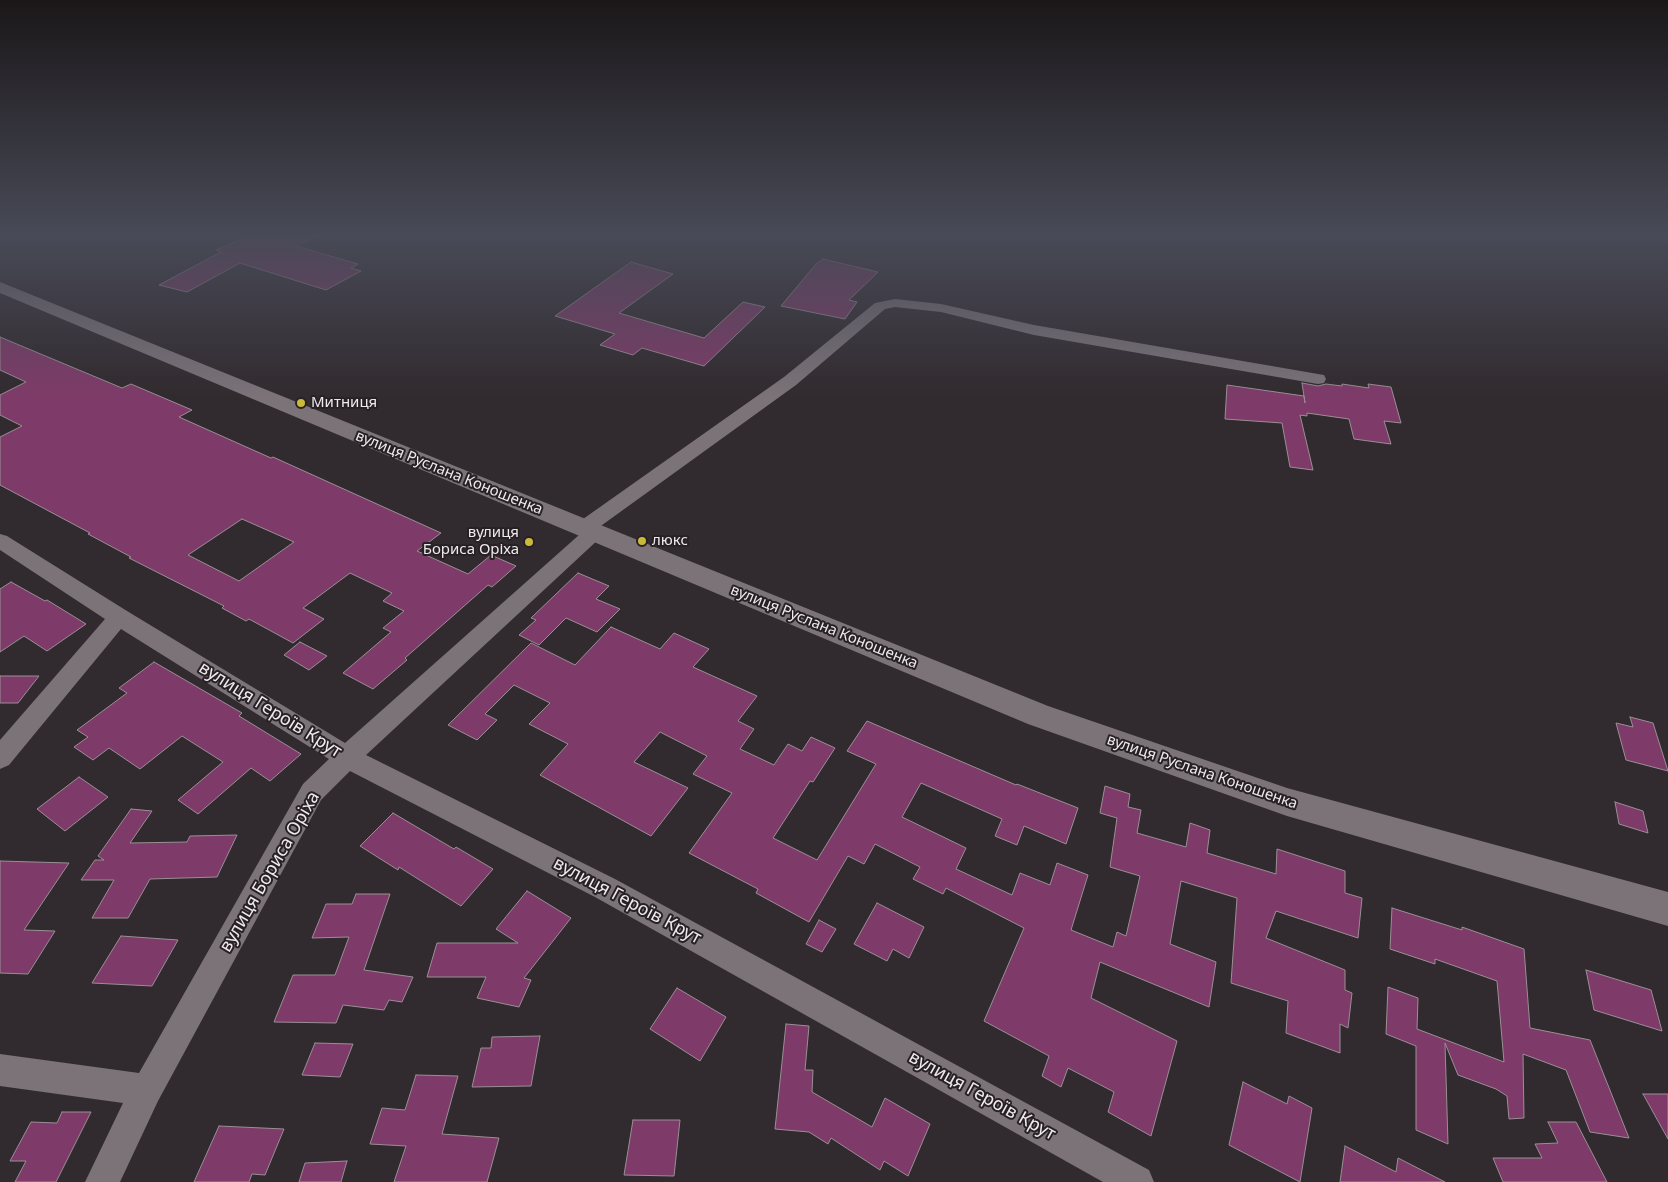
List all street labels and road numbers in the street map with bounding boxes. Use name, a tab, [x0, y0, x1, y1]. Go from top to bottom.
street label: вулиця Руслана Коношенка	[353, 427, 545, 519]
street label: вулиця Руслана Коношенка	[728, 581, 920, 673]
street label: вулиця Героїв Крут	[194, 657, 346, 763]
street label: вулиця Руслана Коношенка	[1104, 731, 1300, 813]
street label: вулиця Бориса Оріха	[215, 788, 325, 956]
street label: вулиця Героїв Крут	[549, 853, 705, 949]
street label: вулиця Героїв Крут	[905, 1047, 1059, 1145]

